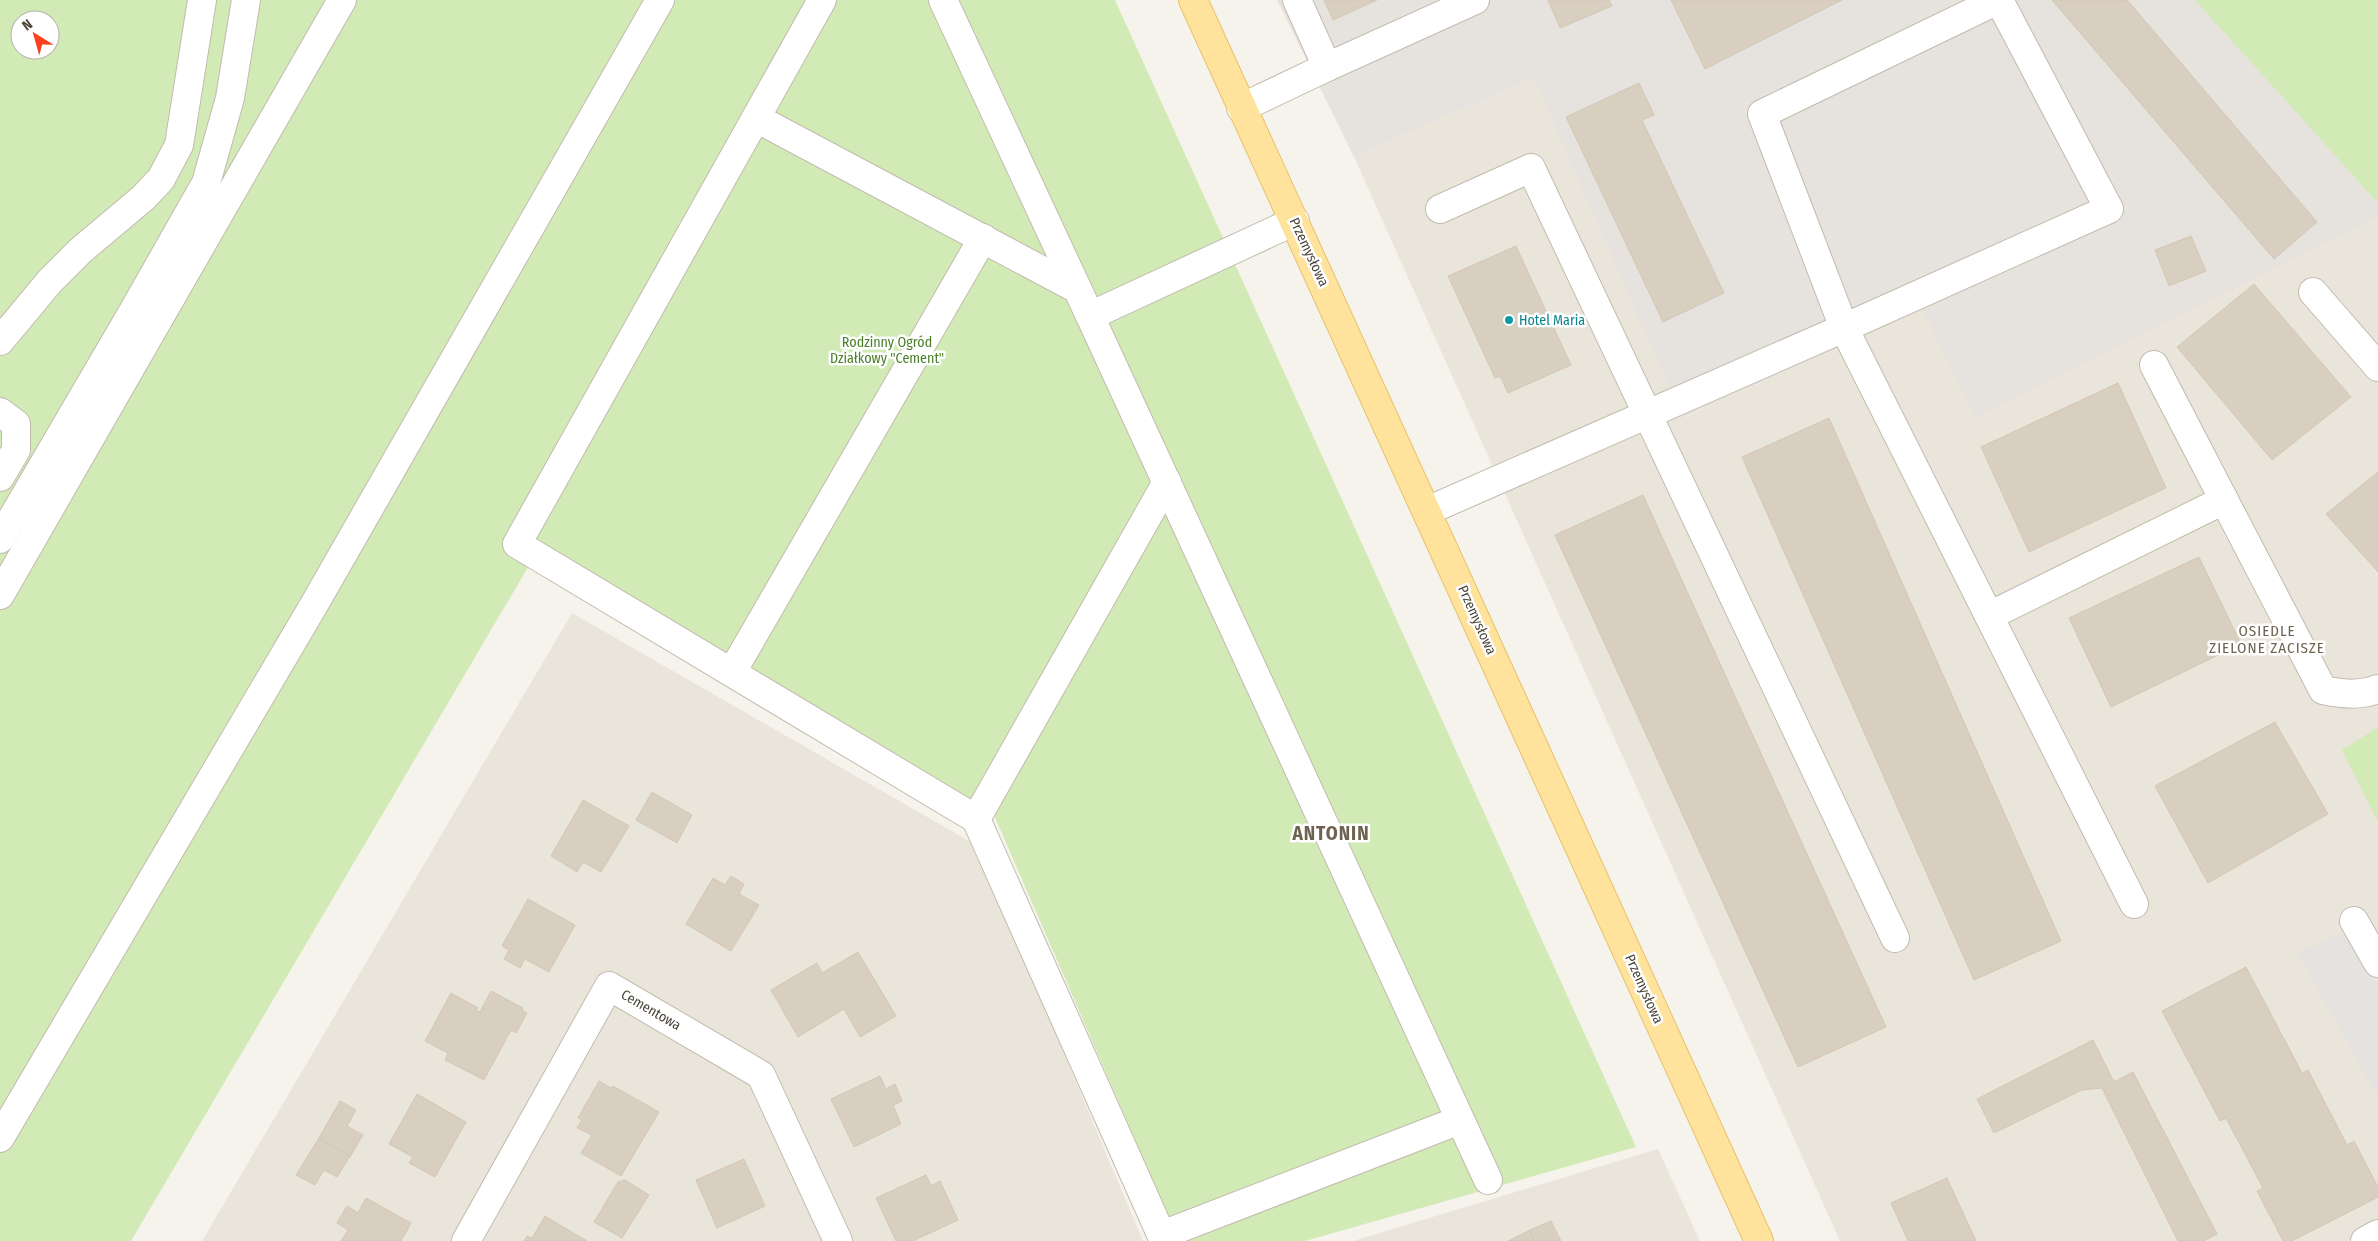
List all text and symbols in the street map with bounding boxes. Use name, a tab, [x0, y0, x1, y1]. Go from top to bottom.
north arrow	[10, 10, 60, 60]
text: N	[19, 16, 36, 34]
street label: Przemysłowa	[1286, 215, 1332, 289]
place label: Hotel Maria	[1519, 312, 1585, 329]
marker: Hotel Maria	[1503, 314, 1515, 326]
park label: Rodzinny Ogród Działkowy "Cement"	[830, 334, 944, 367]
street label: Przemysłowa	[1454, 583, 1500, 657]
district label: OSIEDLE ZIELONE ZACISZE	[2209, 622, 2325, 657]
district label: ANTONIN	[1291, 822, 1370, 845]
street label: Przemysłowa	[1621, 952, 1667, 1026]
street label: Cementowa	[618, 986, 684, 1034]

